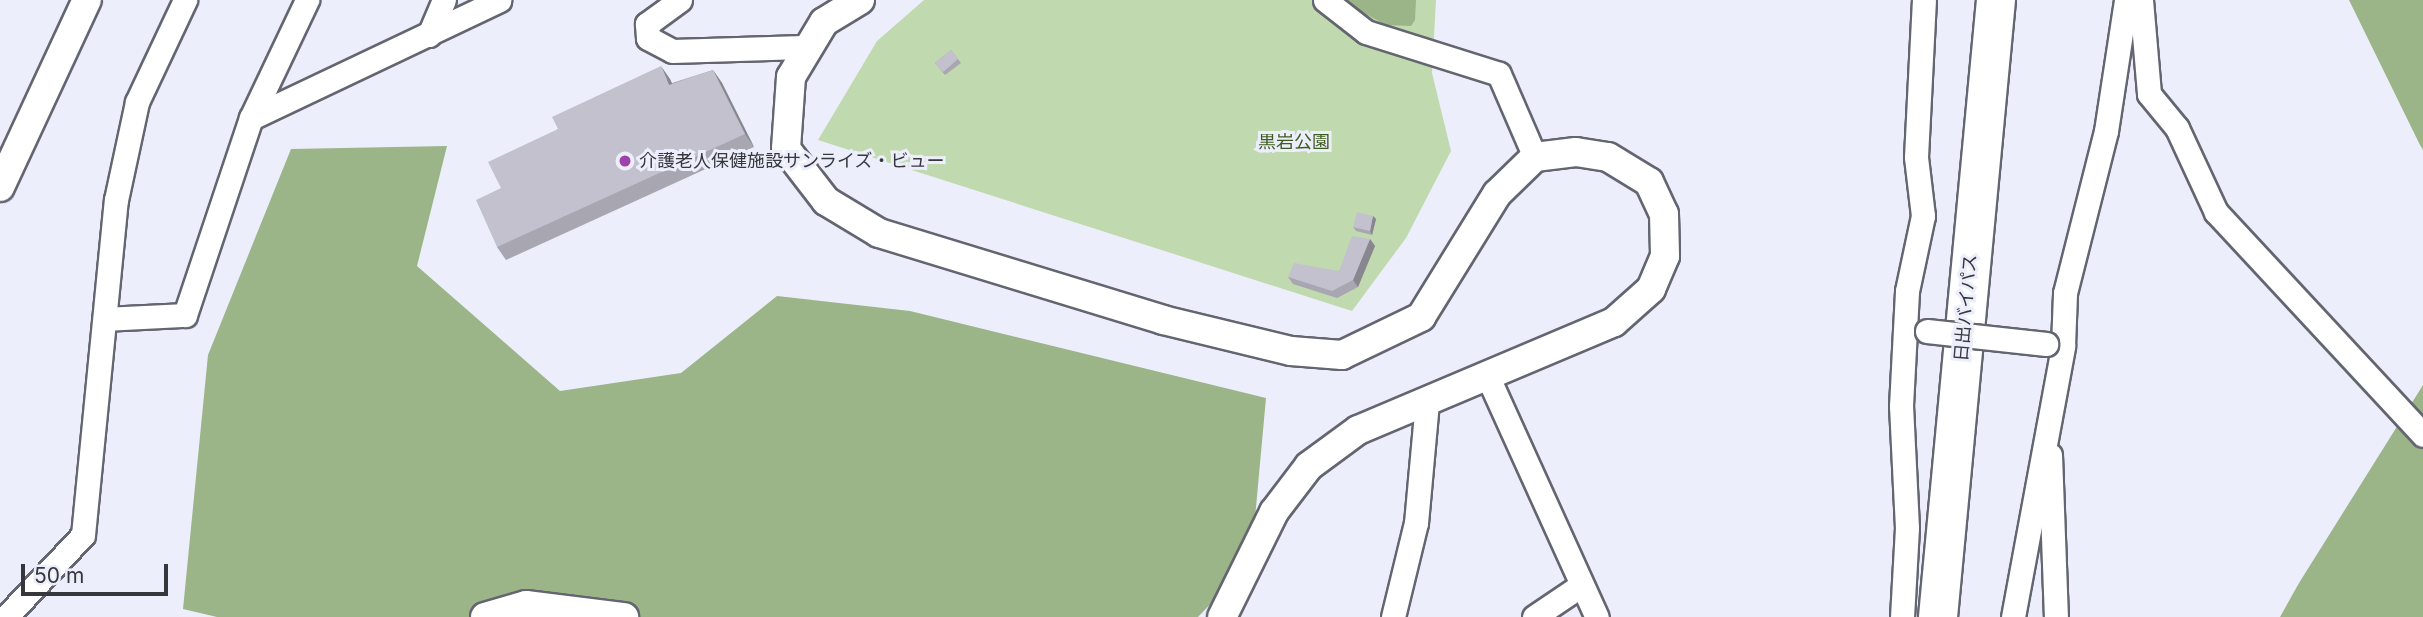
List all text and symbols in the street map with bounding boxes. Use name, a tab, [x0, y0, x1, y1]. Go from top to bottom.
park label: 黒岩公園	[1258, 131, 1330, 153]
place label: 介護老人保健施設サンライズ・ビュー	[639, 150, 945, 172]
marker: 介護老人保健施設サンライズ・ビュー	[617, 153, 633, 169]
street label: 日出バイパス	[1951, 253, 1981, 363]
scale bar	[24, 550, 172, 594]
text: 50 m	[34, 563, 84, 588]

